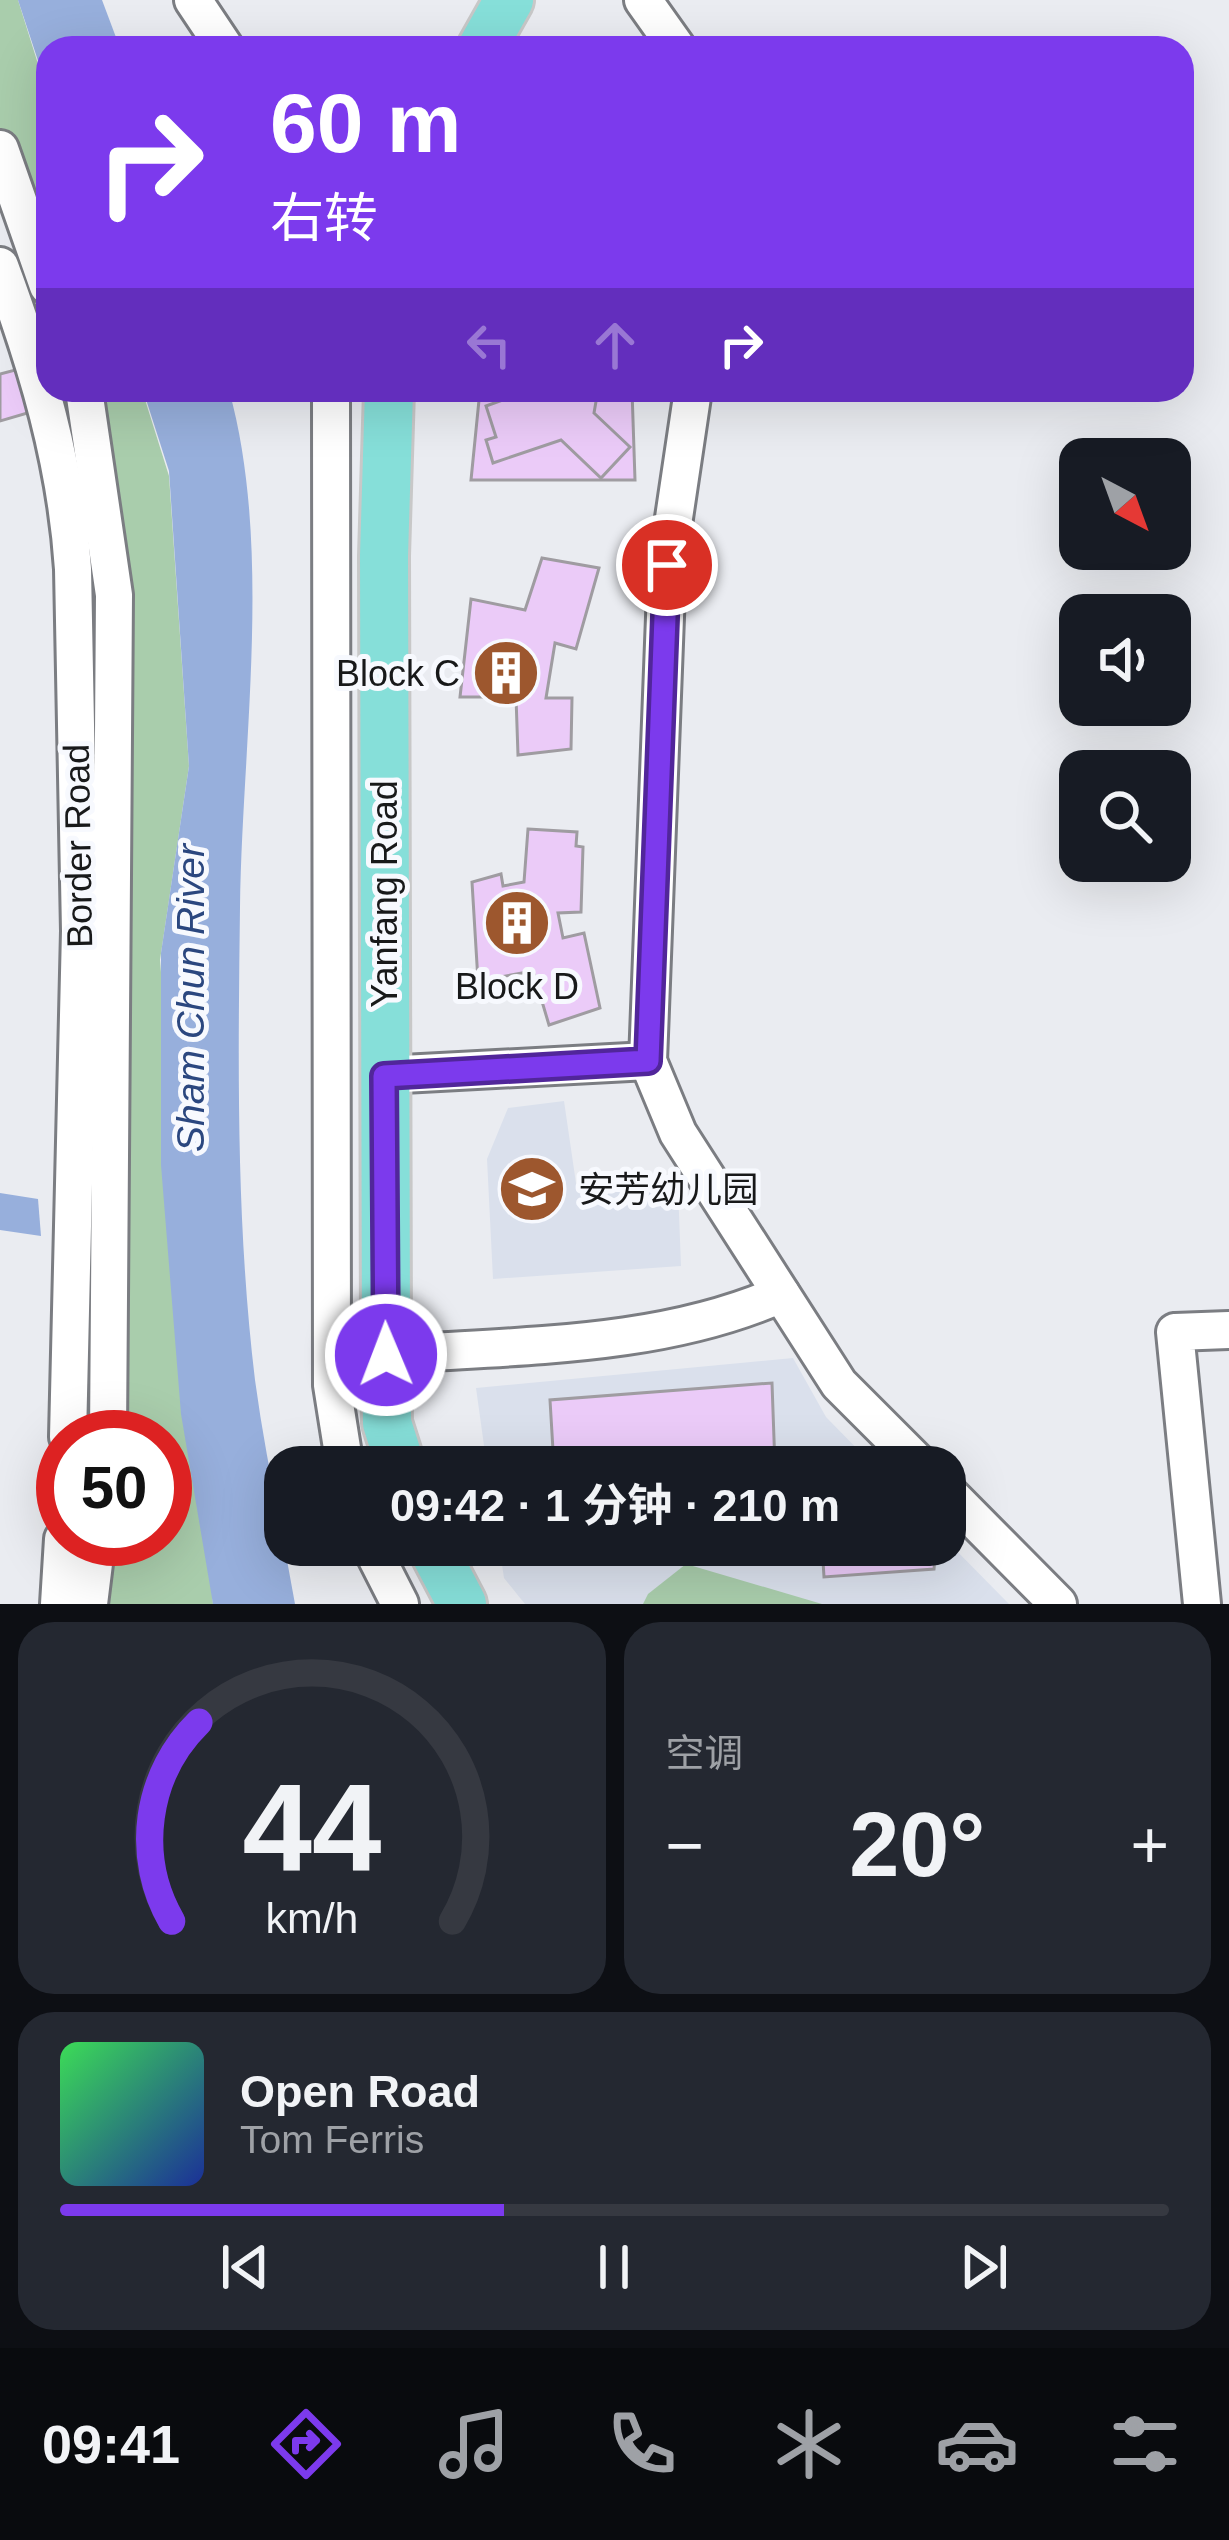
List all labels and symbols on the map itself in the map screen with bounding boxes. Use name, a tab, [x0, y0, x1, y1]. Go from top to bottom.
north arrow	[1059, 438, 1191, 570]
pin	[616, 514, 718, 616]
building icon: Block C	[471, 638, 541, 708]
place label: Block C	[336, 653, 460, 694]
street label: Border Road	[56, 744, 100, 948]
street label: Yanfang Road	[364, 780, 405, 1008]
water label: Sham Chun River	[169, 842, 212, 1152]
building icon: Block D	[482, 888, 552, 958]
place label: Block D	[455, 966, 579, 1007]
school or university icon: 安芳幼儿园	[497, 1154, 567, 1224]
place label: 安芳幼儿园	[578, 1169, 758, 1210]
position arrow	[323, 1292, 449, 1418]
speed limit sign: 50	[36, 1410, 192, 1566]

